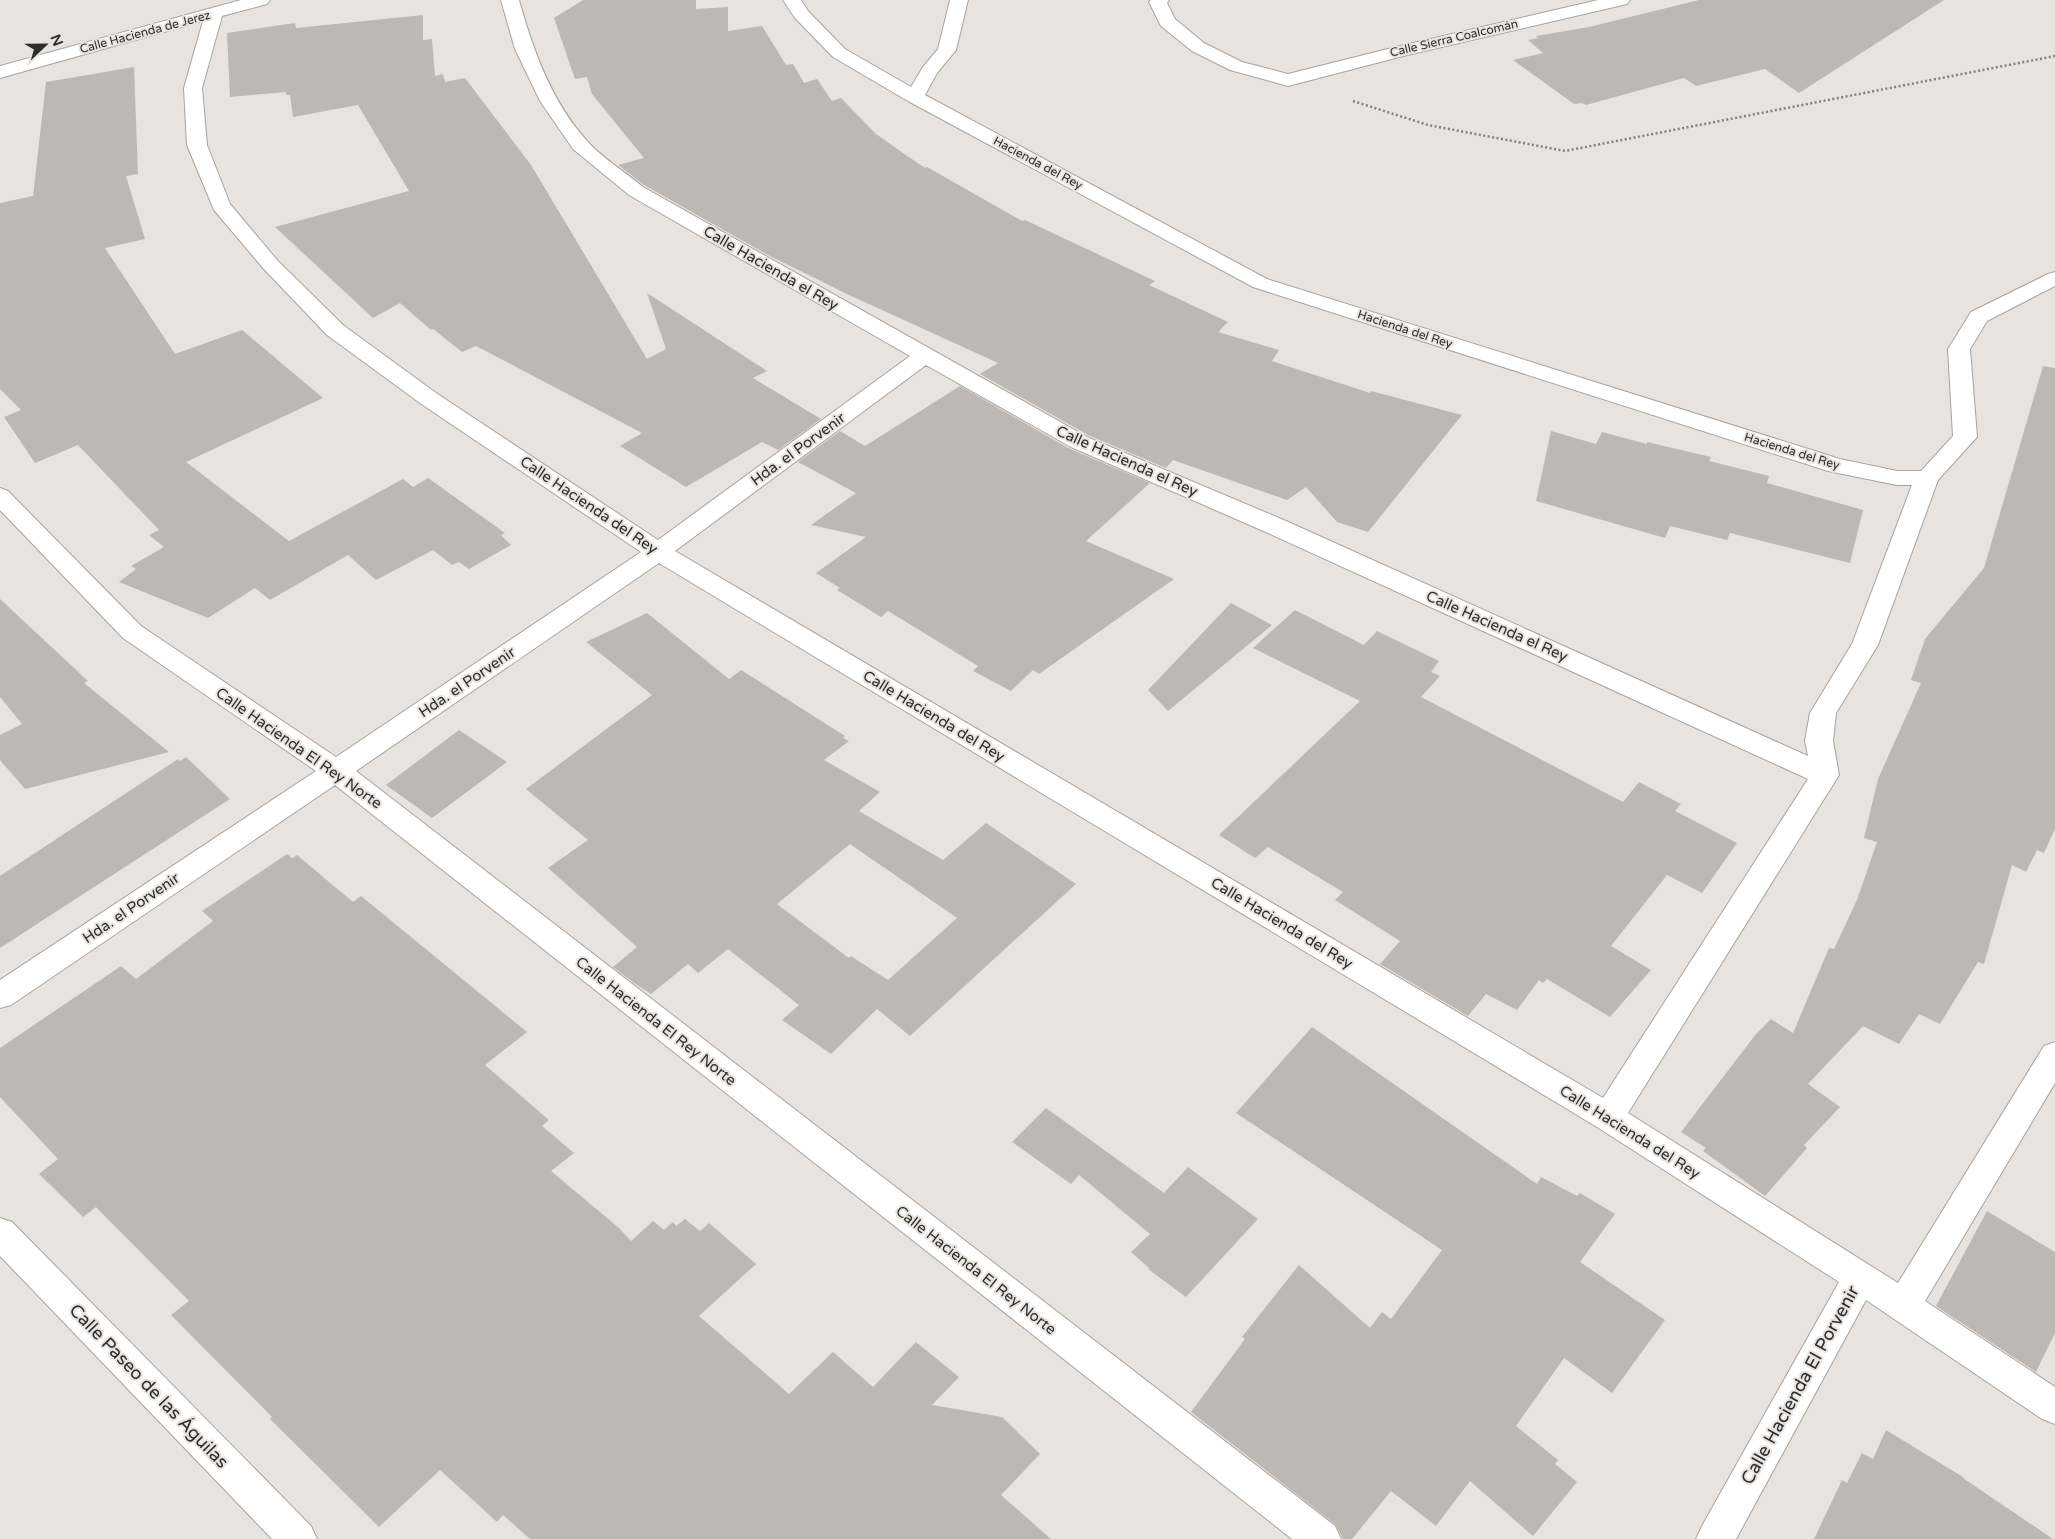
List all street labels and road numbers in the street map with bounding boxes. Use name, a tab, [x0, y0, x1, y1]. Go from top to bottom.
street label: Calle Hacienda de Jerez	[78, 8, 212, 56]
street label: Calle Sierra Coalcomán	[1389, 16, 1519, 60]
street label: Hacienda del Rey	[991, 134, 1085, 193]
street label: Calle Hacienda el Rey	[700, 222, 842, 314]
street label: Hacienda del Rey	[1356, 307, 1455, 351]
street label: Hda. el Porvenir	[747, 408, 849, 489]
street label: Calle Hacienda el Rey	[1053, 422, 1201, 500]
street label: Hacienda del Rey	[1743, 430, 1842, 472]
street label: Calle Hacienda del Rey	[517, 452, 661, 558]
street label: Calle Hacienda el Rey	[1423, 587, 1571, 665]
street label: Hda. el Porvenir	[415, 643, 519, 721]
street label: Calle Hacienda del Rey	[860, 666, 1008, 766]
street label: Calle Hacienda El Rey Norte	[212, 684, 386, 812]
street label: Hda. el Porvenir	[79, 869, 183, 947]
street label: Calle Hacienda del Rey	[1208, 873, 1356, 973]
street label: Calle Hacienda El Rey Norte	[572, 953, 740, 1089]
street label: Calle Hacienda del Rey	[1556, 1081, 1704, 1183]
street label: Calle Hacienda El Rey Norte	[892, 1202, 1060, 1338]
street label: Calle Hacienda El Porvenir	[1736, 1282, 1864, 1488]
street label: Calle Paseo de las Águilas	[65, 1299, 233, 1473]

